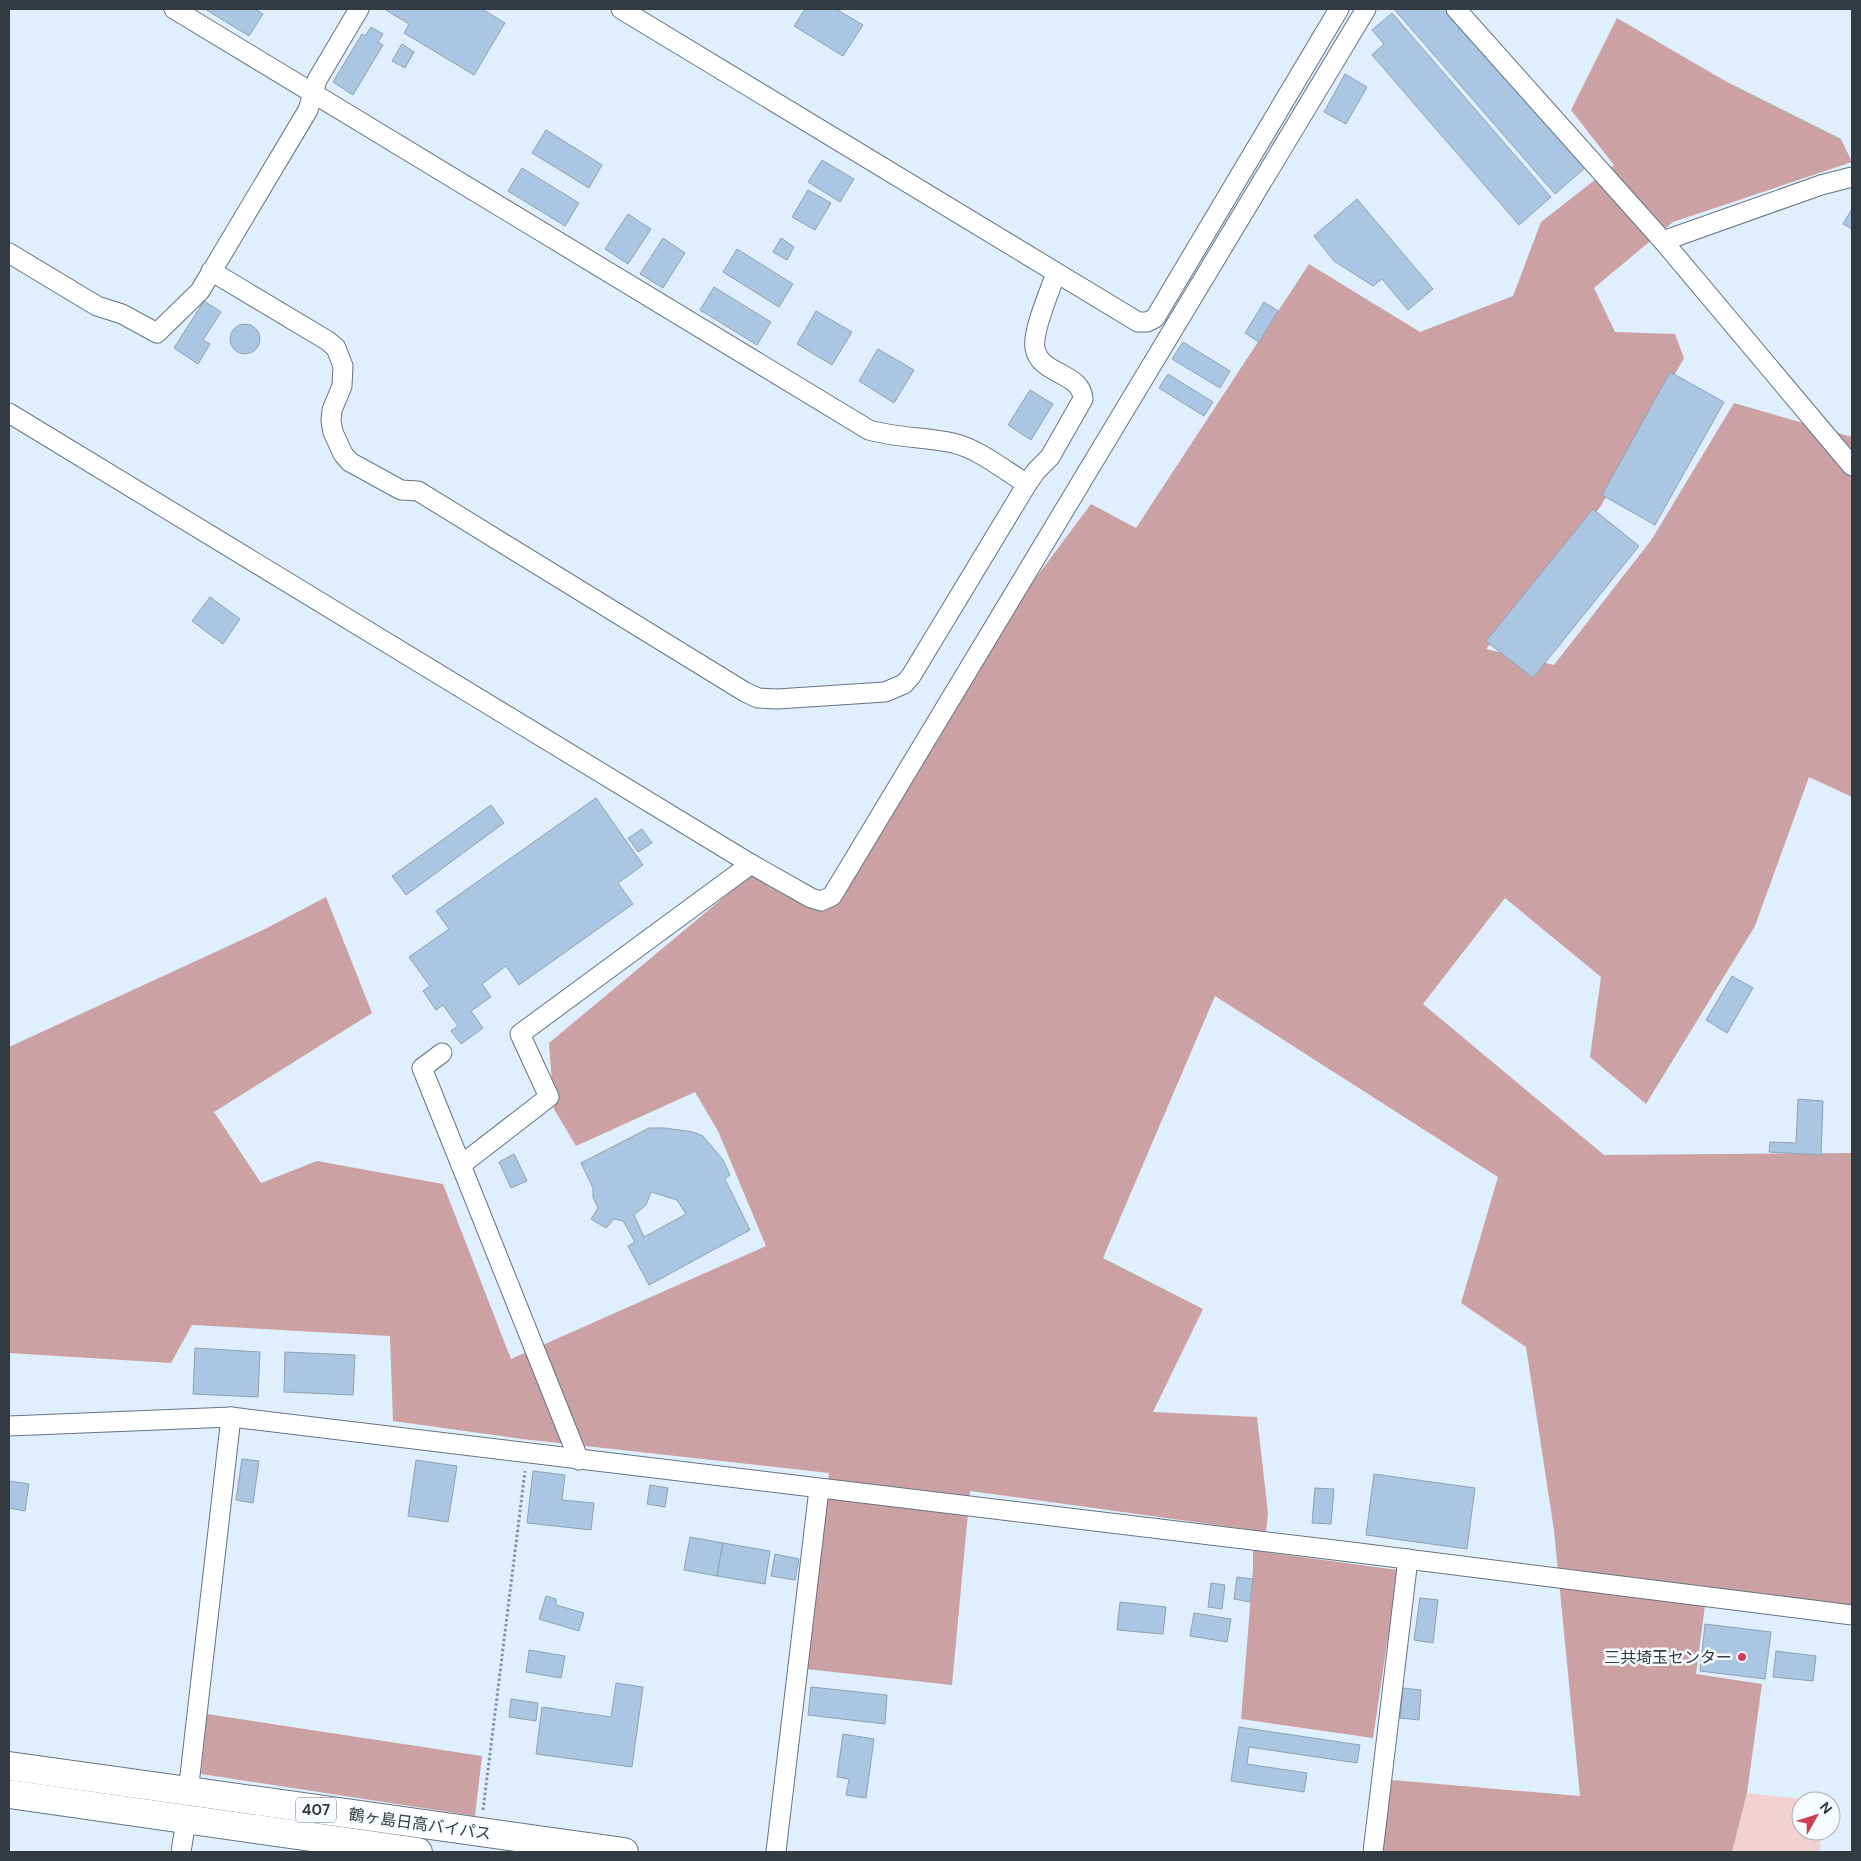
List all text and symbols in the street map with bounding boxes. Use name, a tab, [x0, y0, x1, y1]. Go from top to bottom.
place label: 三共埼玉センター	[1604, 1647, 1732, 1668]
marker: 三共埼玉センター	[1736, 1651, 1748, 1663]
north arrow	[1791, 1791, 1841, 1841]
road number: 407	[296, 1798, 336, 1822]
text: N	[1816, 1798, 1836, 1817]
street label: 鶴ヶ島日高バイパス	[347, 1804, 493, 1844]

